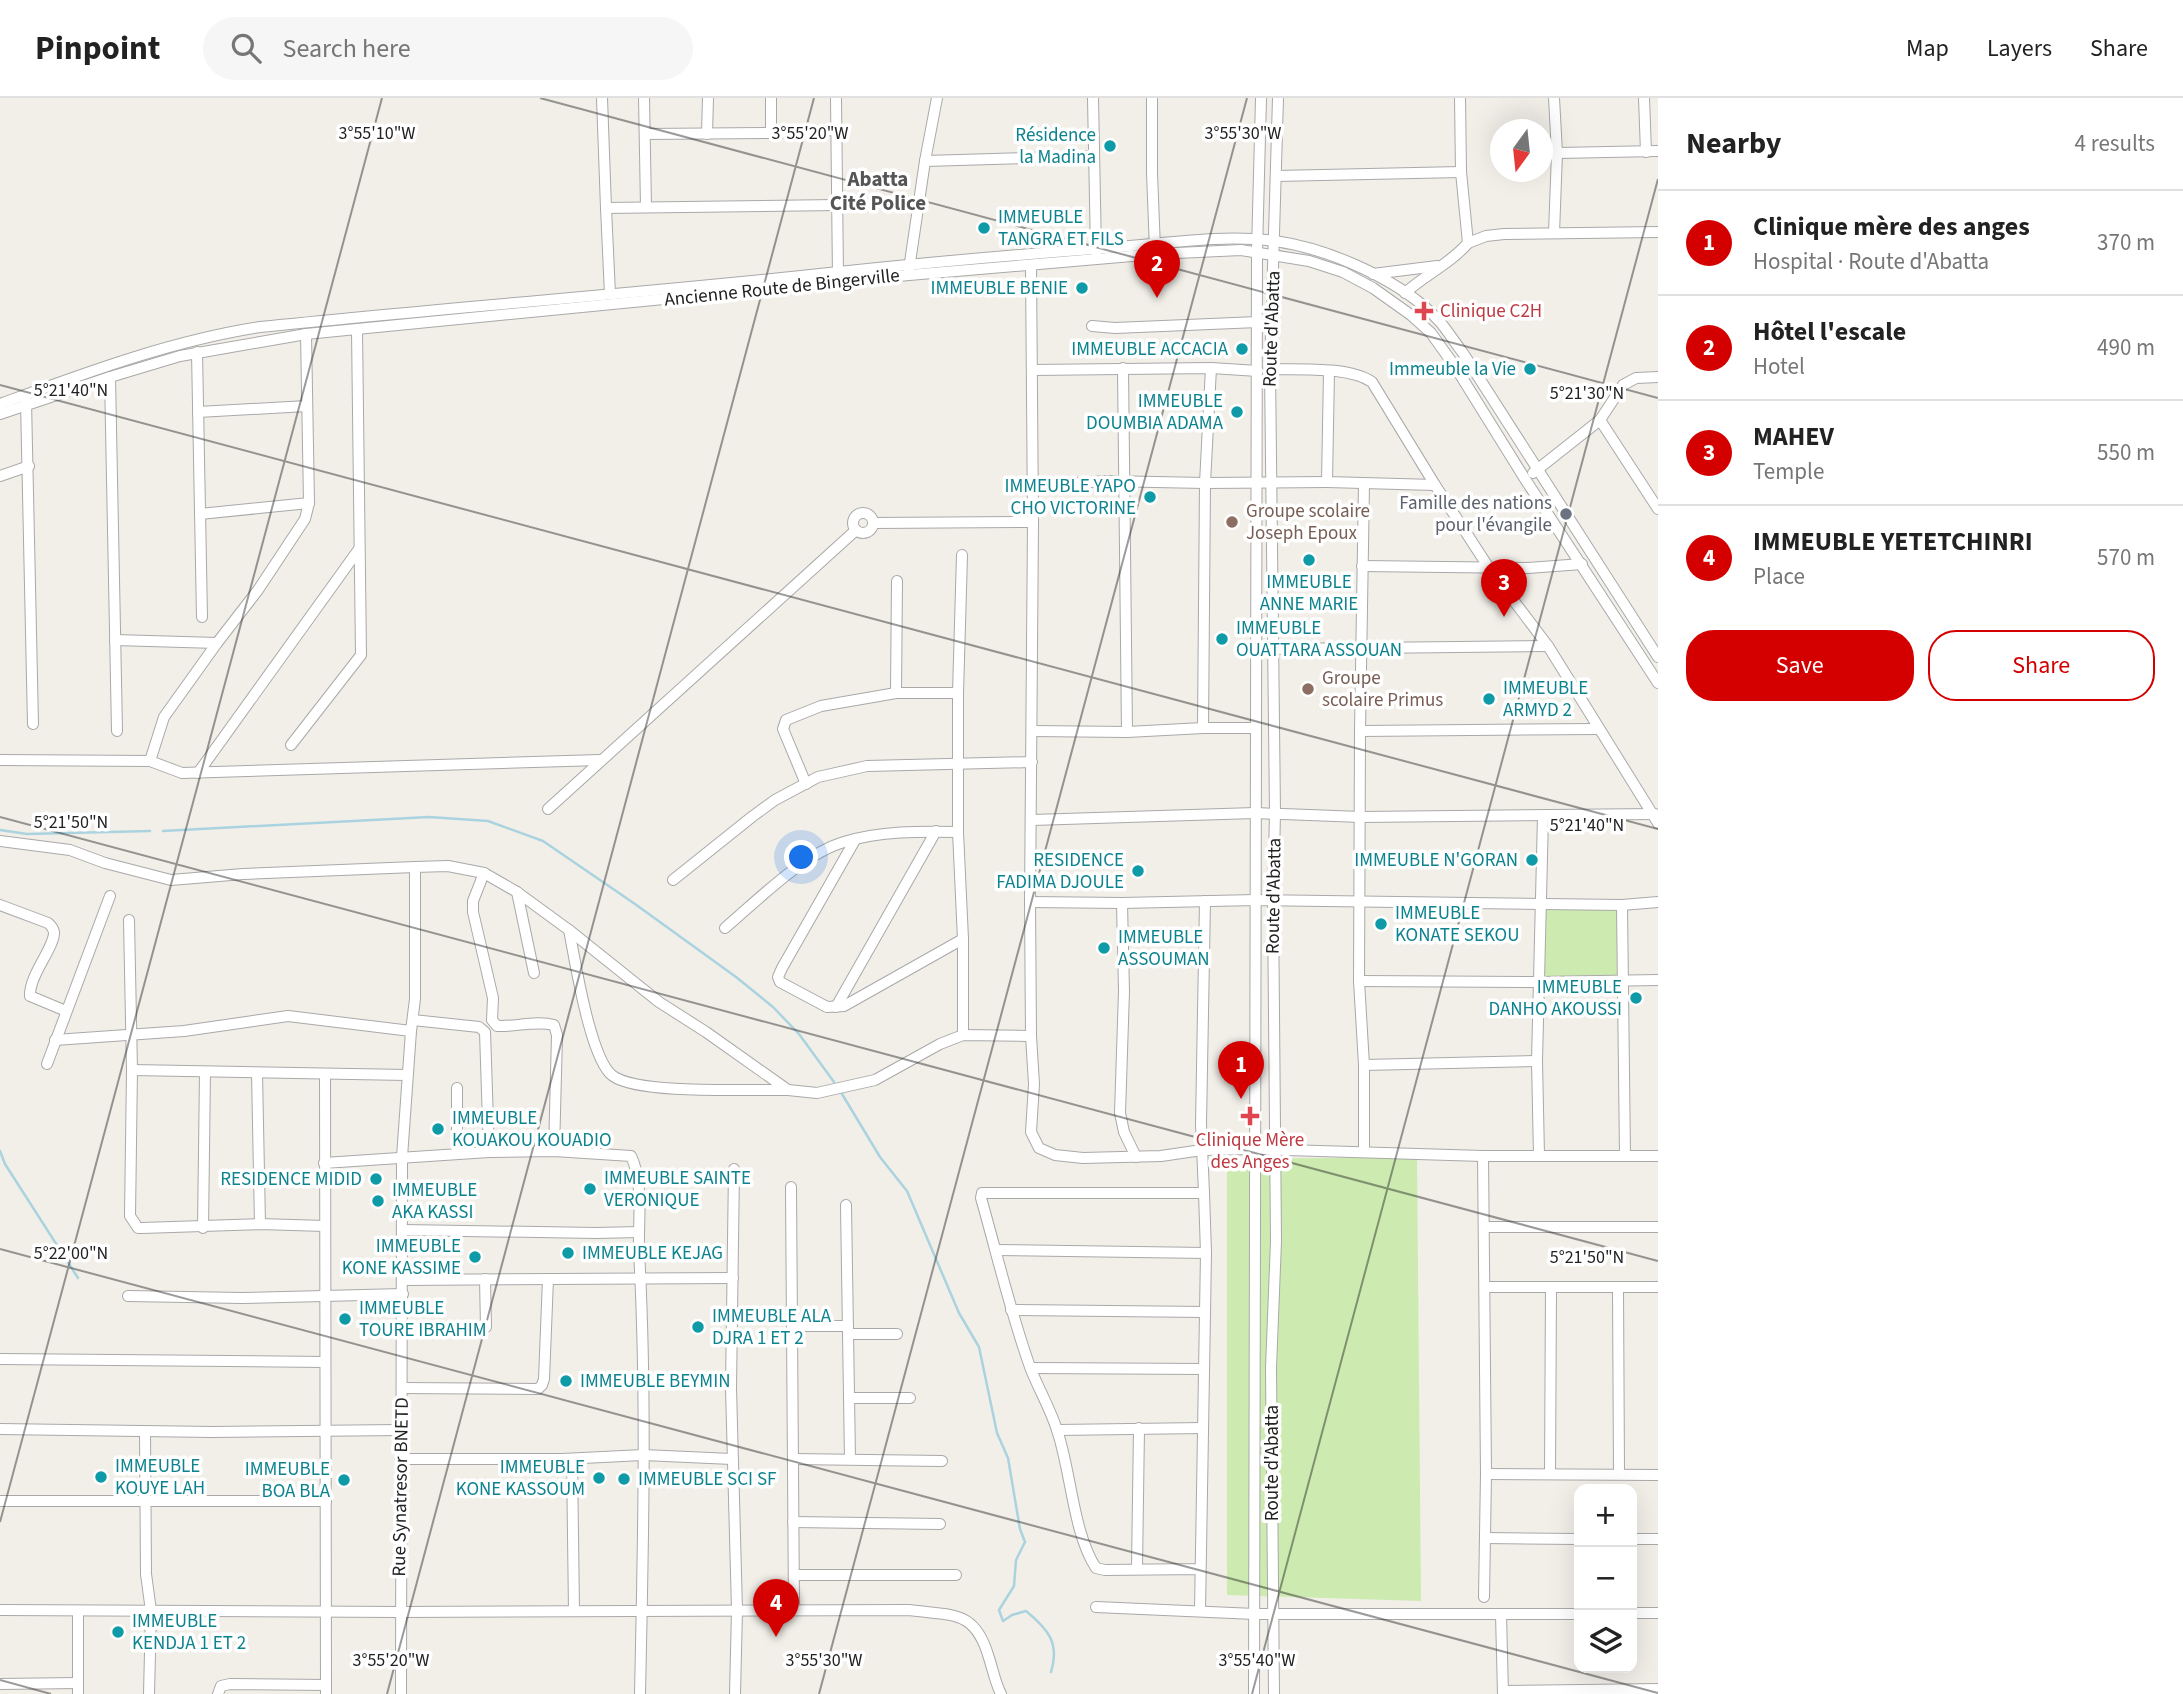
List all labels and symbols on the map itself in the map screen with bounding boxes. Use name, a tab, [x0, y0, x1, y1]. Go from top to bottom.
north arrow	[1490, 119, 1553, 182]
text: 3°55'10"W	[339, 121, 416, 146]
text: 3°55'20"W	[772, 121, 849, 146]
text: 3°55'30"W	[1205, 121, 1282, 146]
place label: Résidence la Madina	[1015, 122, 1096, 171]
marker: Résidence la Madina	[1102, 138, 1118, 154]
district label: Abatta Cité Police	[830, 164, 926, 218]
place label: IMMEUBLE TANGRA ET FILS	[998, 204, 1124, 253]
marker: IMMEUBLE TANGRA ET FILS	[976, 220, 992, 236]
pin: 2	[1134, 240, 1180, 298]
street label: Ancienne Route de Bingerville	[663, 262, 901, 314]
street label: Route d'Abatta	[1256, 270, 1288, 388]
place label: IMMEUBLE BENIE	[930, 275, 1068, 302]
marker: IMMEUBLE BENIE	[1074, 280, 1090, 296]
place label: Clinique C2H	[1440, 298, 1542, 325]
marker: Clinique C2H	[1414, 301, 1434, 321]
place label: IMMEUBLE ACCACIA	[1071, 336, 1229, 363]
marker: IMMEUBLE ACCACIA	[1234, 341, 1250, 357]
place label: Immeuble la Vie	[1389, 356, 1516, 383]
marker: Immeuble la Vie	[1522, 361, 1538, 377]
text: 5°21'40"N	[34, 378, 108, 403]
text: 5°21'30"N	[1550, 381, 1624, 406]
place label: IMMEUBLE DOUMBIA ADAMA	[1086, 388, 1224, 437]
marker: IMMEUBLE DOUMBIA ADAMA	[1229, 404, 1245, 420]
place label: IMMEUBLE YAPO CHO VICTORINE	[1004, 473, 1136, 522]
marker: IMMEUBLE YAPO CHO VICTORINE	[1142, 489, 1158, 505]
place label: Famille des nations pour l'évangile	[1399, 490, 1552, 539]
place label: Groupe scolaire Joseph Epoux	[1246, 498, 1370, 547]
marker: Famille des nations pour l'évangile	[1558, 506, 1574, 522]
marker: Groupe scolaire Joseph Epoux	[1224, 514, 1240, 530]
marker: IMMEUBLE ANNE MARIE	[1301, 552, 1317, 568]
pin: 3	[1481, 559, 1527, 617]
place label: IMMEUBLE ANNE MARIE	[1260, 569, 1358, 618]
place label: IMMEUBLE OUATTARA ASSOUAN	[1236, 615, 1402, 664]
marker: IMMEUBLE OUATTARA ASSOUAN	[1214, 631, 1230, 647]
place label: Groupe scolaire Primus	[1322, 665, 1443, 714]
place label: IMMEUBLE ARMYD 2	[1503, 675, 1588, 724]
marker: Groupe scolaire Primus	[1300, 681, 1316, 697]
marker: IMMEUBLE ARMYD 2	[1481, 691, 1497, 707]
text: 5°21'50"N	[34, 810, 108, 835]
text: 5°21'40"N	[1550, 813, 1624, 838]
street label: Route d'Abatta	[1259, 838, 1289, 954]
your location	[784, 840, 818, 874]
place label: RESIDENCE FADIMA DJOULE	[996, 847, 1124, 896]
place label: IMMEUBLE N'GORAN	[1354, 847, 1518, 874]
marker: IMMEUBLE N'GORAN	[1524, 852, 1540, 868]
marker: RESIDENCE FADIMA DJOULE	[1130, 863, 1146, 879]
place label: IMMEUBLE KONATE SEKOU	[1395, 900, 1519, 949]
marker: IMMEUBLE KONATE SEKOU	[1373, 916, 1389, 932]
place label: IMMEUBLE ASSOUMAN	[1118, 924, 1210, 973]
marker: IMMEUBLE ASSOUMAN	[1096, 940, 1112, 956]
place label: IMMEUBLE DANHO AKOUSSI	[1488, 974, 1622, 1023]
marker: IMMEUBLE DANHO AKOUSSI	[1628, 990, 1644, 1006]
pin: 1	[1218, 1041, 1264, 1099]
place label: IMMEUBLE KOUAKOU KOUADIO	[452, 1105, 612, 1154]
marker: Clinique Mère des Anges	[1240, 1106, 1260, 1126]
marker: IMMEUBLE KOUAKOU KOUADIO	[430, 1121, 446, 1137]
place label: Clinique Mère des Anges	[1196, 1127, 1304, 1176]
place label: IMMEUBLE SAINTE VERONIQUE	[604, 1165, 751, 1214]
place label: RESIDENCE MIDID	[220, 1166, 362, 1193]
marker: RESIDENCE MIDID	[368, 1171, 384, 1187]
place label: IMMEUBLE AKA KASSI	[392, 1177, 477, 1226]
marker: IMMEUBLE SAINTE VERONIQUE	[582, 1181, 598, 1197]
marker: IMMEUBLE AKA KASSI	[370, 1193, 386, 1209]
place label: IMMEUBLE KONE KASSIME	[342, 1233, 461, 1282]
place label: IMMEUBLE KEJAG	[582, 1240, 723, 1267]
text: 5°22'00"N	[34, 1241, 108, 1266]
marker: IMMEUBLE KEJAG	[560, 1245, 576, 1261]
text: 5°21'50"N	[1550, 1245, 1624, 1270]
marker: IMMEUBLE KONE KASSIME	[467, 1249, 483, 1265]
place label: IMMEUBLE TOURE IBRAHIM	[359, 1295, 487, 1344]
place label: IMMEUBLE ALA DJRA 1 ET 2	[712, 1303, 832, 1352]
marker: IMMEUBLE TOURE IBRAHIM	[337, 1311, 353, 1327]
marker: IMMEUBLE ALA DJRA 1 ET 2	[690, 1319, 706, 1335]
place label: IMMEUBLE BEYMIN	[580, 1368, 730, 1395]
marker: IMMEUBLE BEYMIN	[558, 1373, 574, 1389]
street label: Rue Synatresor BNETD	[386, 1397, 416, 1577]
street label: Route d'Abatta	[1259, 1405, 1286, 1521]
place label: IMMEUBLE KOUYE LAH	[115, 1453, 205, 1502]
place label: IMMEUBLE KONE KASSOUM	[456, 1454, 585, 1503]
place label: IMMEUBLE BOA BLA	[245, 1456, 331, 1505]
place label: IMMEUBLE SCI SF	[638, 1466, 776, 1493]
marker: IMMEUBLE KOUYE LAH	[93, 1469, 109, 1485]
marker: IMMEUBLE KONE KASSOUM	[591, 1470, 607, 1486]
marker: IMMEUBLE SCI SF	[616, 1471, 632, 1487]
marker: IMMEUBLE BOA BLA	[336, 1472, 352, 1488]
pin: 4	[753, 1579, 799, 1637]
place label: IMMEUBLE KENDJA 1 ET 2	[132, 1608, 246, 1657]
marker: IMMEUBLE KENDJA 1 ET 2	[110, 1624, 126, 1640]
text: 3°55'20"W	[353, 1648, 430, 1673]
text: 3°55'30"W	[786, 1648, 863, 1673]
text: 3°55'40"W	[1219, 1648, 1296, 1673]

